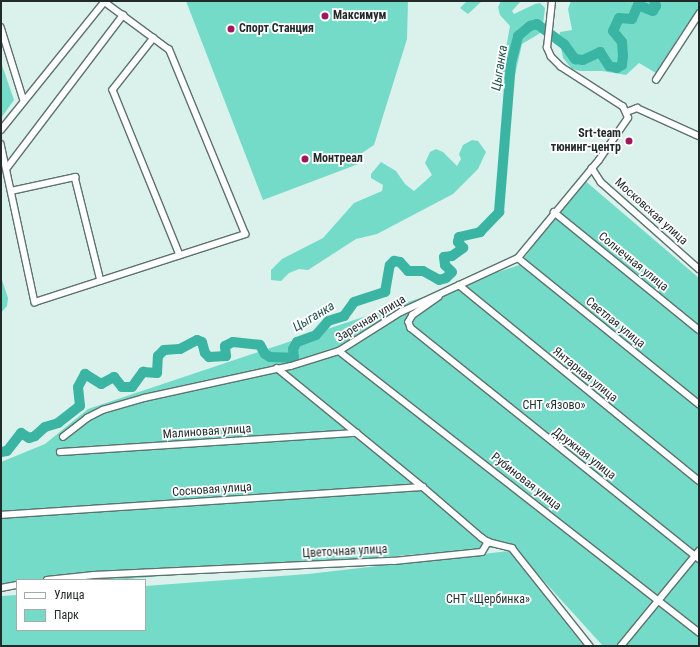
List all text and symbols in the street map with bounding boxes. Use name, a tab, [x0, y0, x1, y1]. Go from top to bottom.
place label: Максимум	[333, 9, 386, 23]
marker: Максимум	[320, 11, 330, 21]
place label: Спорт Станция	[239, 22, 314, 36]
marker: Спорт Станция	[226, 24, 236, 34]
water label: Цыганка	[489, 44, 511, 92]
place label: Srt-team тюнинг-центр	[551, 127, 621, 155]
marker: Srt-team тюнинг-центр	[624, 136, 634, 146]
place label: Монтреал	[313, 152, 363, 166]
marker: Монтреал	[300, 154, 310, 164]
street label: Московская улица	[612, 176, 690, 248]
street label: Солнечная улица	[595, 229, 671, 295]
street label: Заречная улица	[334, 293, 408, 345]
street label: Светлая улица	[582, 295, 648, 351]
water label: Цыганка	[290, 298, 338, 336]
street label: Янтарная улица	[550, 345, 620, 405]
park label: СНТ «Язово»	[522, 399, 586, 413]
street label: Малиновая улица	[162, 422, 252, 442]
street label: Дружная улица	[550, 425, 618, 483]
street label: Рубиновая улица	[488, 450, 564, 514]
street label: Сосновая улица	[172, 480, 252, 500]
street label: Цветочная улица	[302, 543, 388, 561]
legend	[16, 579, 146, 631]
text: Улица	[54, 588, 84, 602]
park label: СНТ «Щербинка»	[446, 593, 530, 607]
text: Парк	[54, 608, 79, 622]

